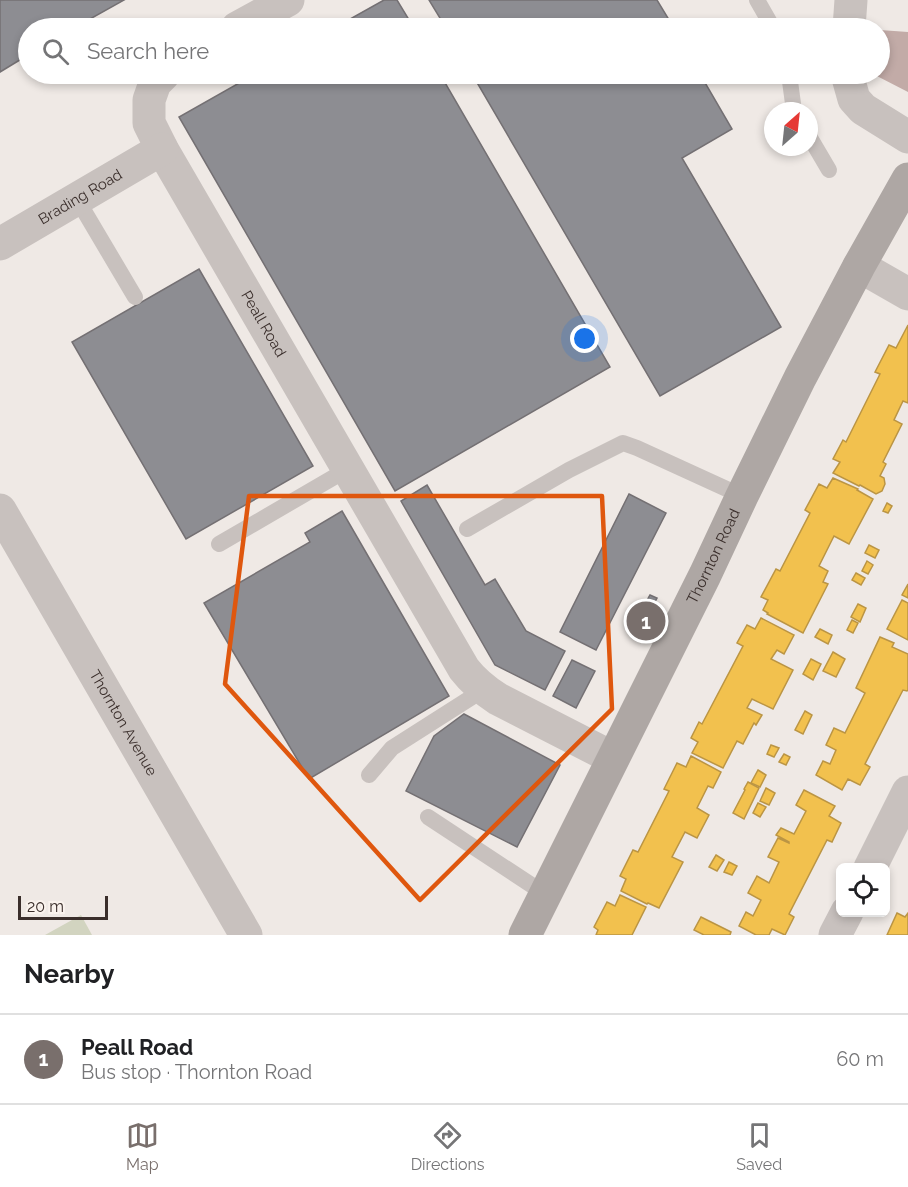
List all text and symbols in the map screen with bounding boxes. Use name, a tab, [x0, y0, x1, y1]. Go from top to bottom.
search box	[18, 18, 890, 84]
icon: search	[39, 35, 72, 68]
text: Search here	[87, 38, 209, 64]
north arrow	[764, 102, 818, 156]
street label: Brading Road	[35, 165, 125, 228]
street label: Peall Road	[237, 287, 290, 360]
your location	[570, 324, 599, 353]
street label: Thornton Road	[683, 506, 744, 607]
pin: 1	[626, 598, 666, 644]
street label: Thornton Avenue	[86, 667, 161, 779]
map controls	[836, 863, 890, 917]
button: locate	[836, 863, 890, 917]
scale bar	[18, 893, 108, 920]
text: 20 m	[27, 897, 64, 916]
text: Nearby	[24, 959, 114, 989]
text: Peall Road	[81, 1034, 193, 1060]
text: 1	[39, 1047, 48, 1071]
text: 60 m	[836, 1047, 884, 1071]
text: Bus stop · Thornton Road	[81, 1060, 312, 1084]
tab: Map	[126, 1119, 159, 1174]
tab: Directions	[411, 1119, 485, 1174]
tab: Saved	[736, 1119, 782, 1174]

